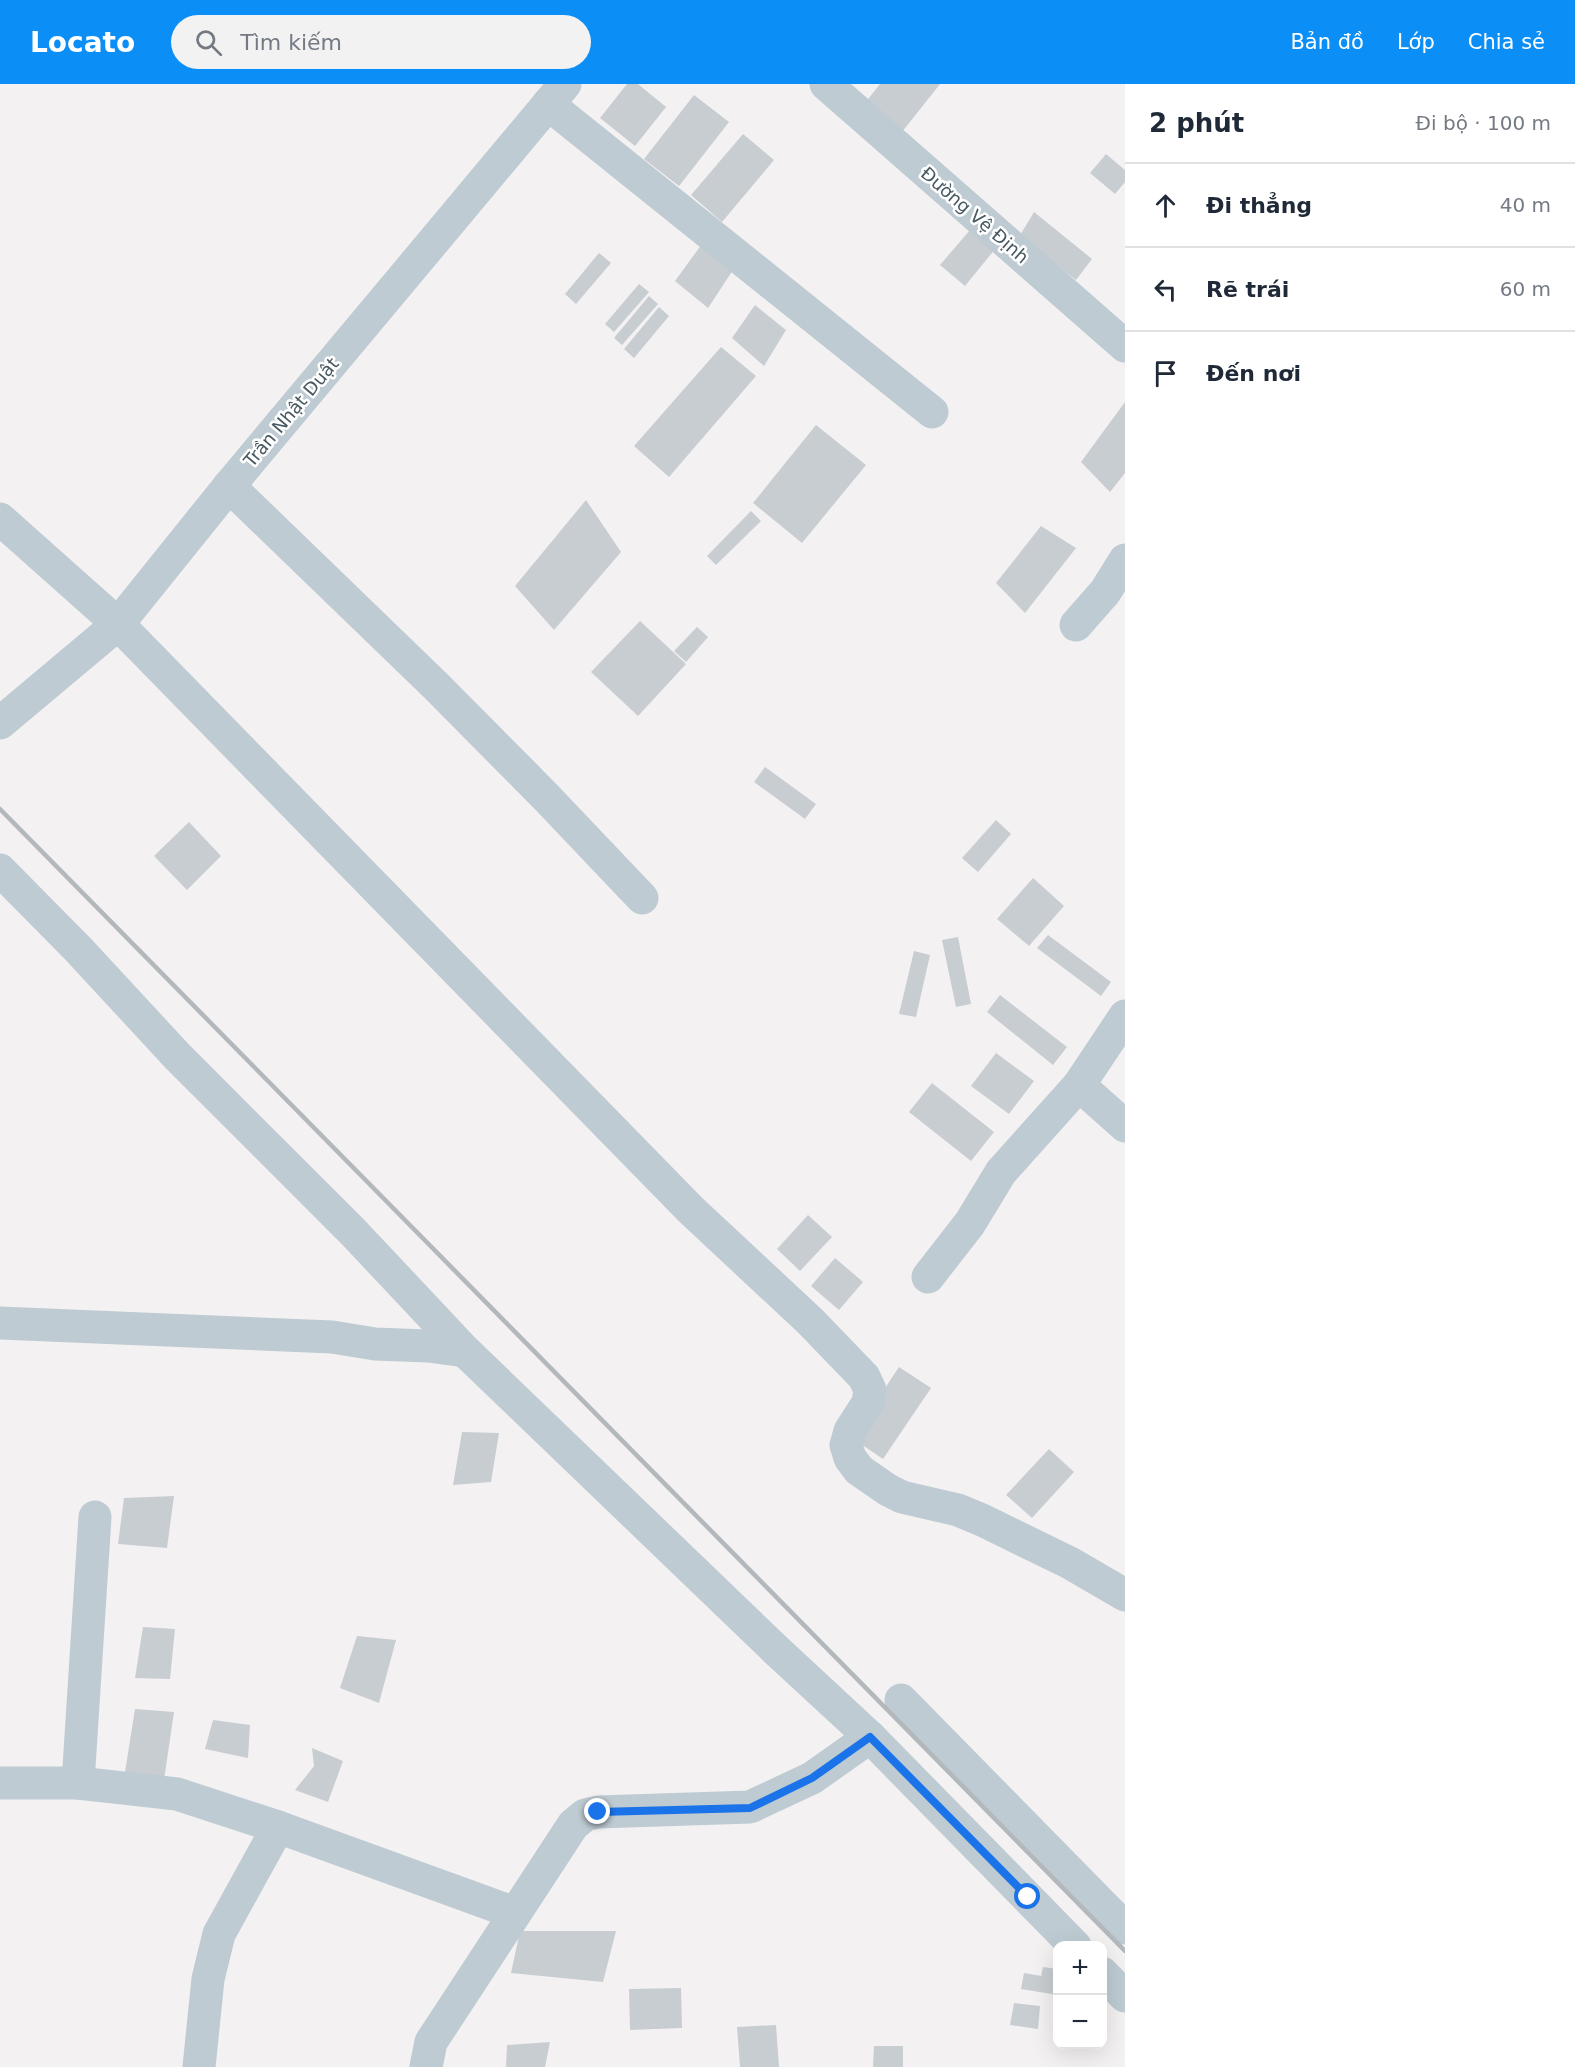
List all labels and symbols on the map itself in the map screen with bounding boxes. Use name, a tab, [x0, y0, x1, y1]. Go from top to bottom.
street label: Đường Vệ Định	[917, 163, 1033, 267]
street label: Trần Nhật Duật	[239, 353, 343, 472]
route end	[584, 1798, 610, 1824]
route start	[1014, 1883, 1040, 1909]

